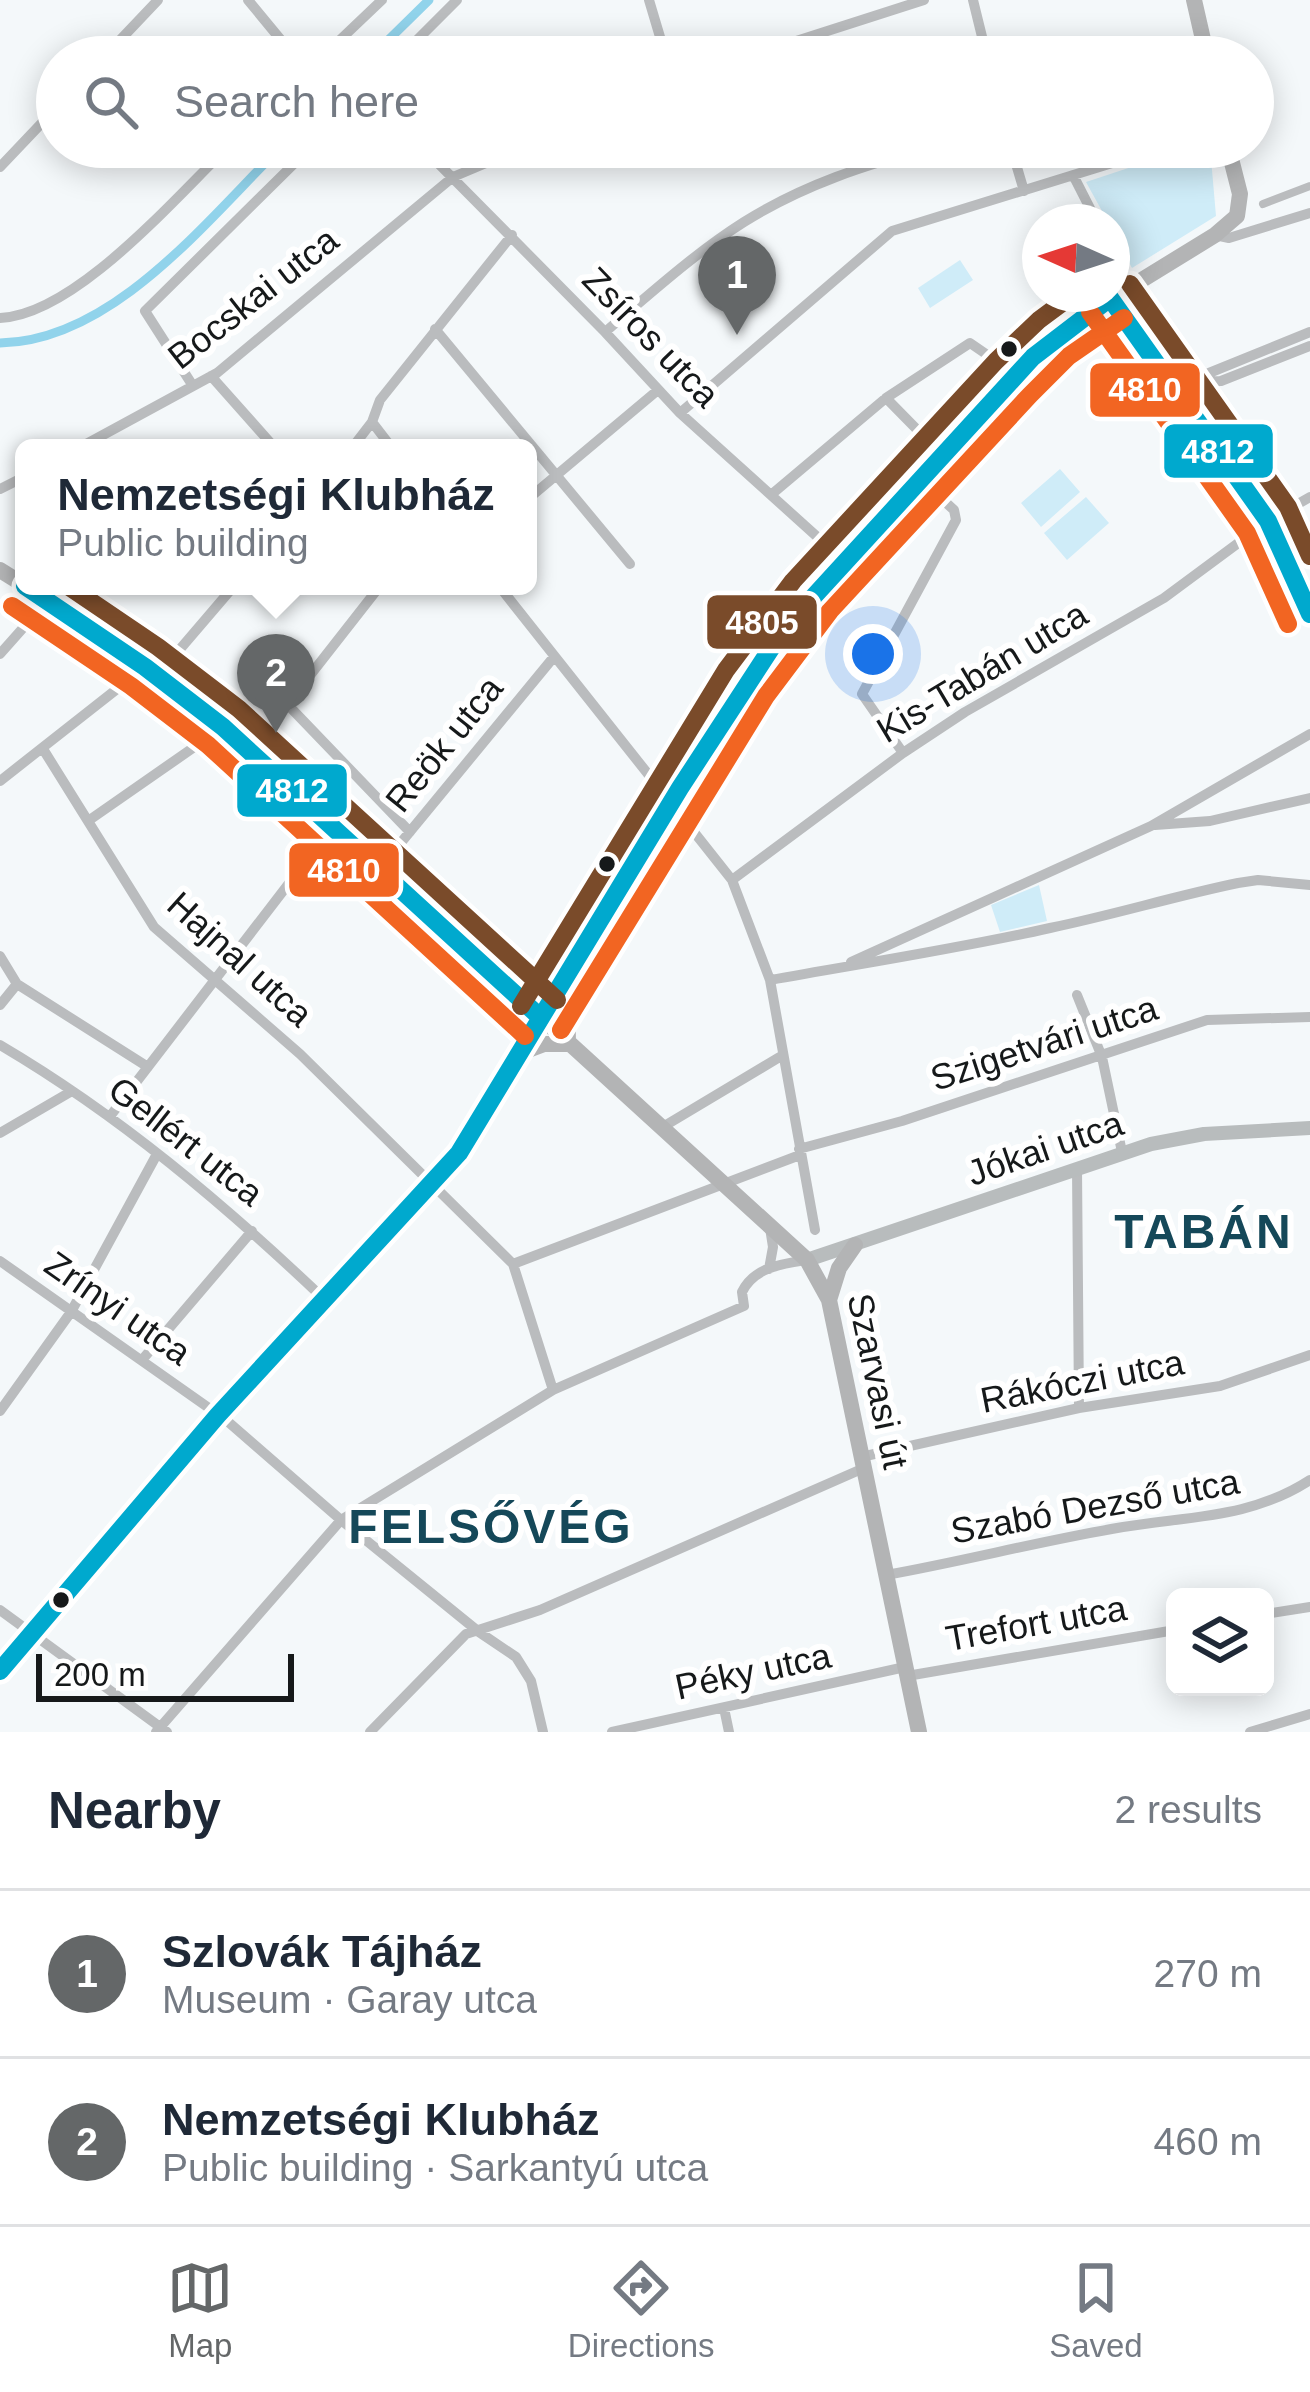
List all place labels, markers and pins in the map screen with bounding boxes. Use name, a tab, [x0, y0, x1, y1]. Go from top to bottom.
pin: 1	[698, 236, 776, 335]
unlabelled marker	[998, 338, 1020, 360]
pin: 2	[237, 634, 315, 733]
unlabelled marker	[596, 853, 618, 875]
unlabelled marker	[50, 1589, 72, 1611]

